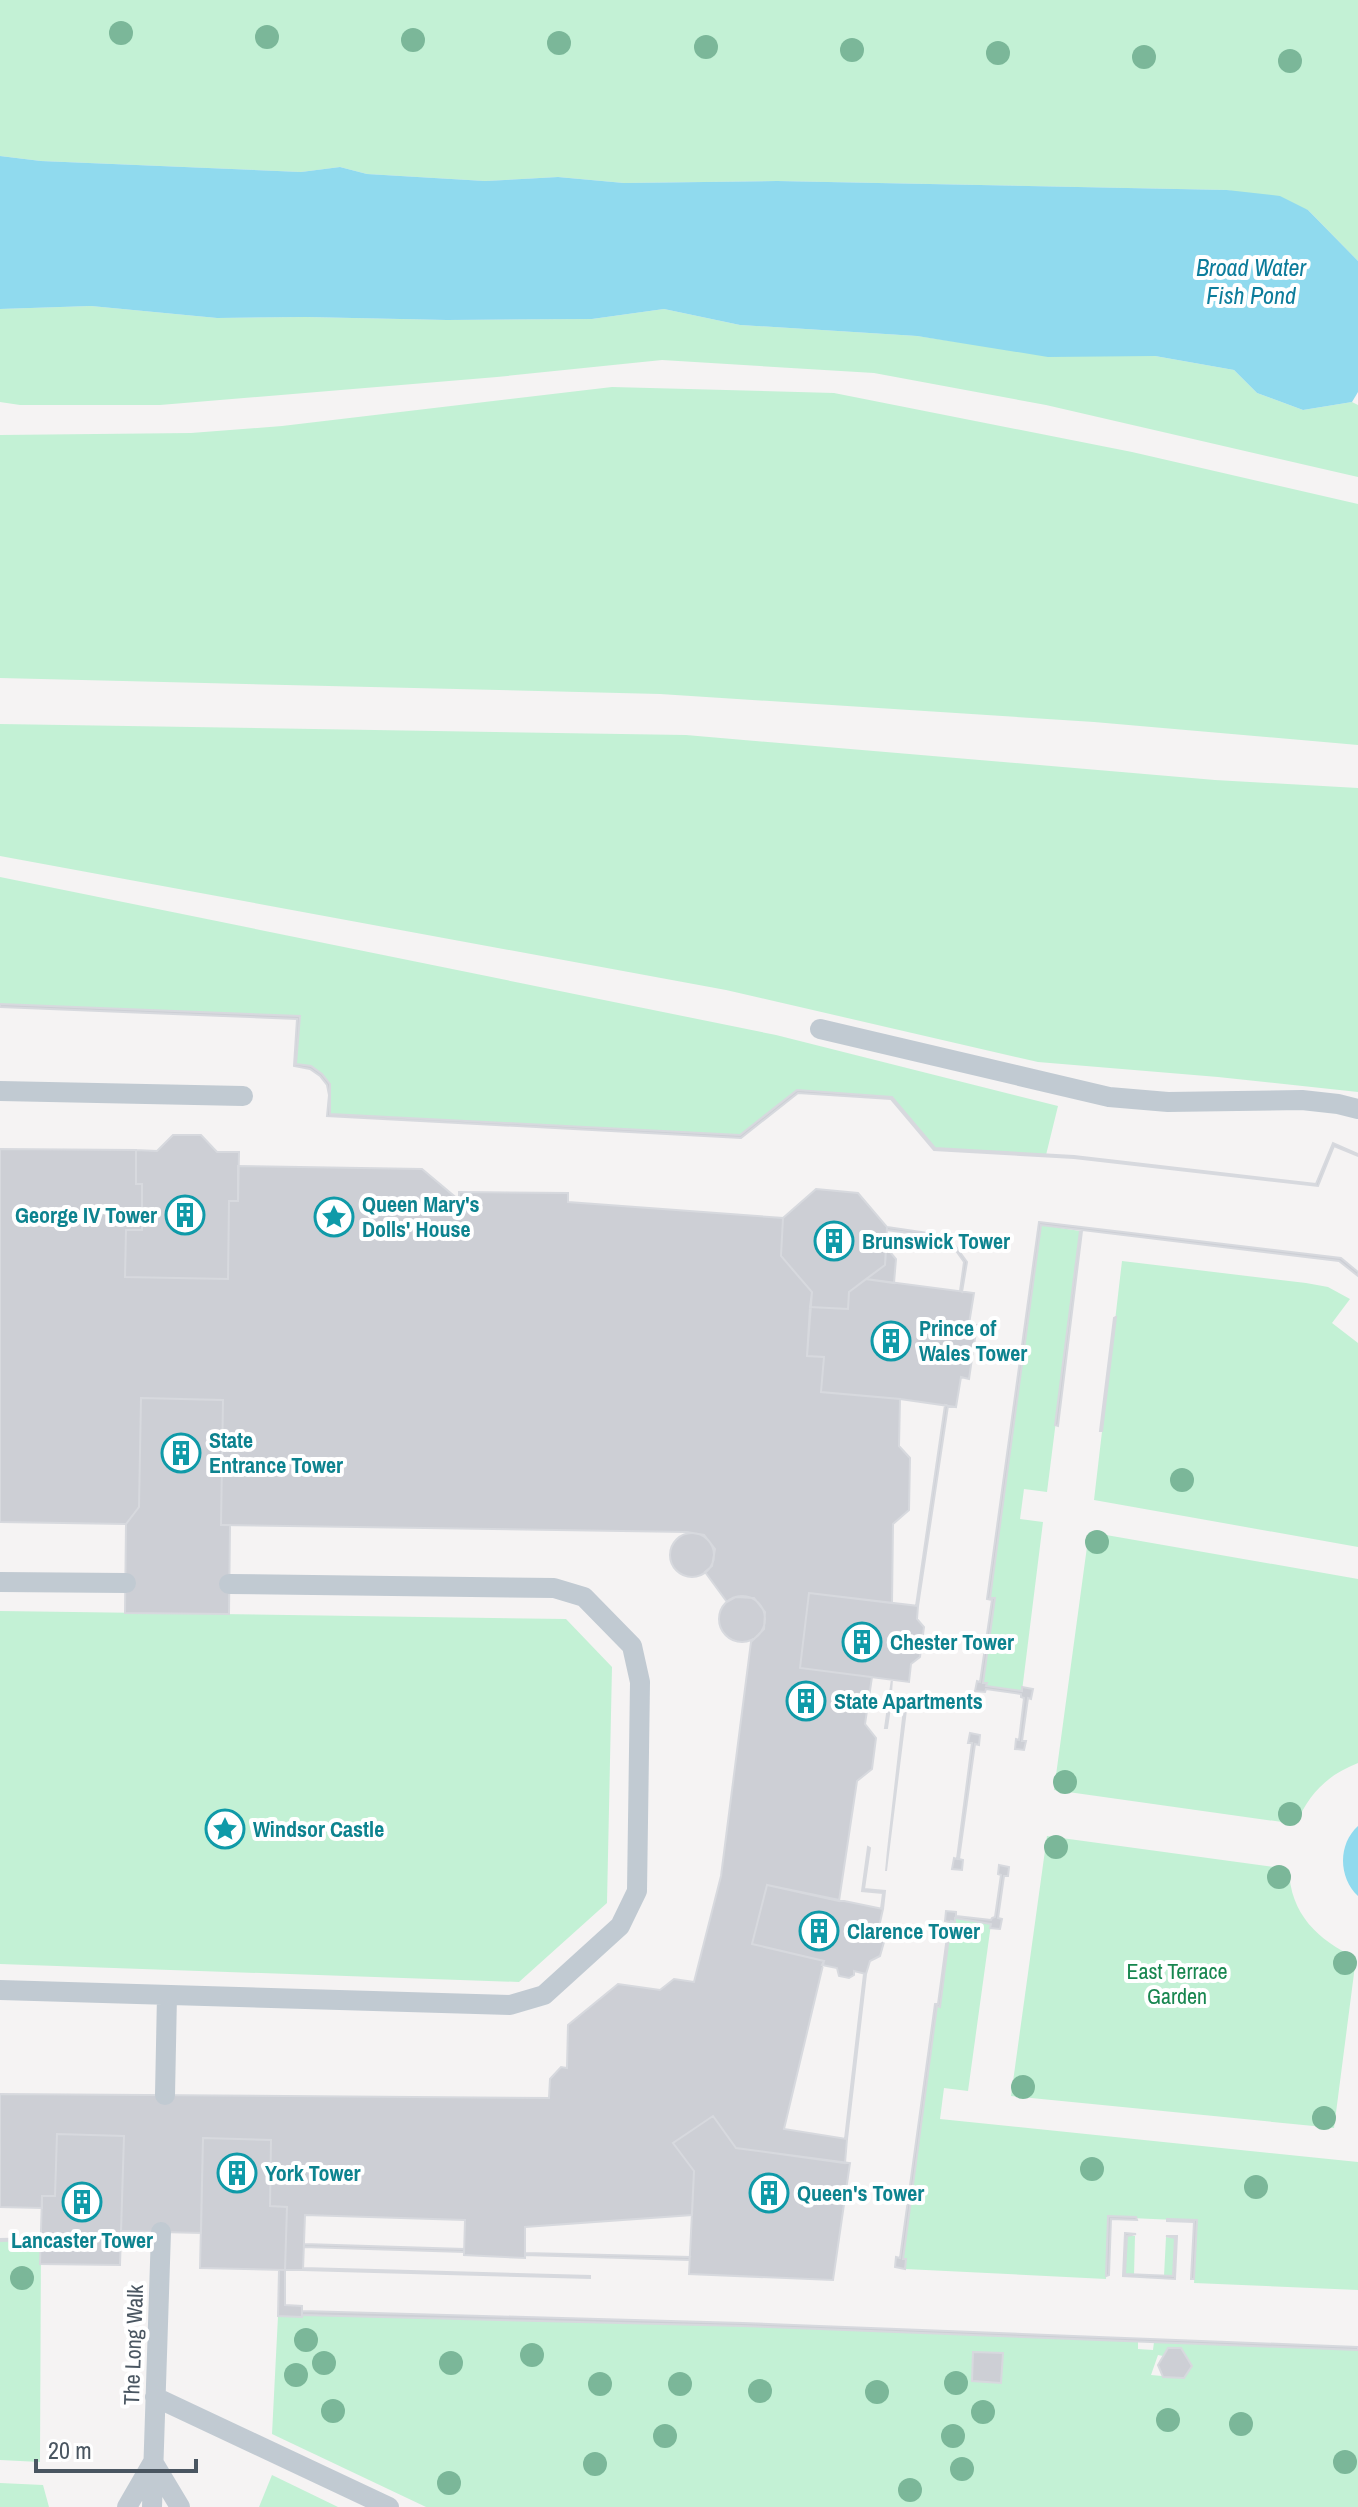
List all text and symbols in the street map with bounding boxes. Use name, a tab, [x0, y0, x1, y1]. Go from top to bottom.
water label: Broad Water Fish Pond	[1196, 251, 1307, 311]
place label: Queen Mary's Dolls' House	[362, 1189, 480, 1244]
building icon: George IV Tower	[164, 1194, 206, 1236]
place icon: Queen Mary's Dolls' House	[313, 1196, 355, 1238]
place label: George IV Tower	[15, 1200, 157, 1230]
building icon: Brunswick Tower	[813, 1220, 855, 1262]
place label: Brunswick Tower	[862, 1226, 1010, 1256]
place label: Prince of Wales Tower	[919, 1313, 1027, 1368]
building icon: Prince of Wales Tower	[870, 1320, 912, 1362]
place label: State Entrance Tower	[209, 1425, 343, 1480]
building icon: State Entrance Tower	[160, 1432, 202, 1474]
building icon: Chester Tower	[841, 1621, 883, 1663]
place label: Chester Tower	[890, 1627, 1014, 1657]
building icon: State Apartments	[785, 1680, 827, 1722]
place label: State Apartments	[834, 1686, 983, 1716]
place icon: Windsor Castle	[204, 1808, 246, 1850]
place label: Windsor Castle	[253, 1814, 384, 1844]
building icon: Clarence Tower	[798, 1910, 840, 1952]
place label: Clarence Tower	[847, 1916, 980, 1946]
park label: East Terrace Garden	[1127, 1956, 1227, 2011]
building icon: York Tower	[216, 2152, 258, 2194]
place label: York Tower	[265, 2158, 361, 2188]
building icon: Queen's Tower	[748, 2172, 790, 2214]
place label: Queen's Tower	[797, 2178, 924, 2208]
building icon: Lancaster Tower	[61, 2181, 103, 2223]
place label: Lancaster Tower	[11, 2225, 153, 2255]
street label: The Long Walk	[116, 2283, 150, 2406]
scale bar	[36, 2423, 196, 2473]
text: 20 m	[48, 2434, 92, 2466]

